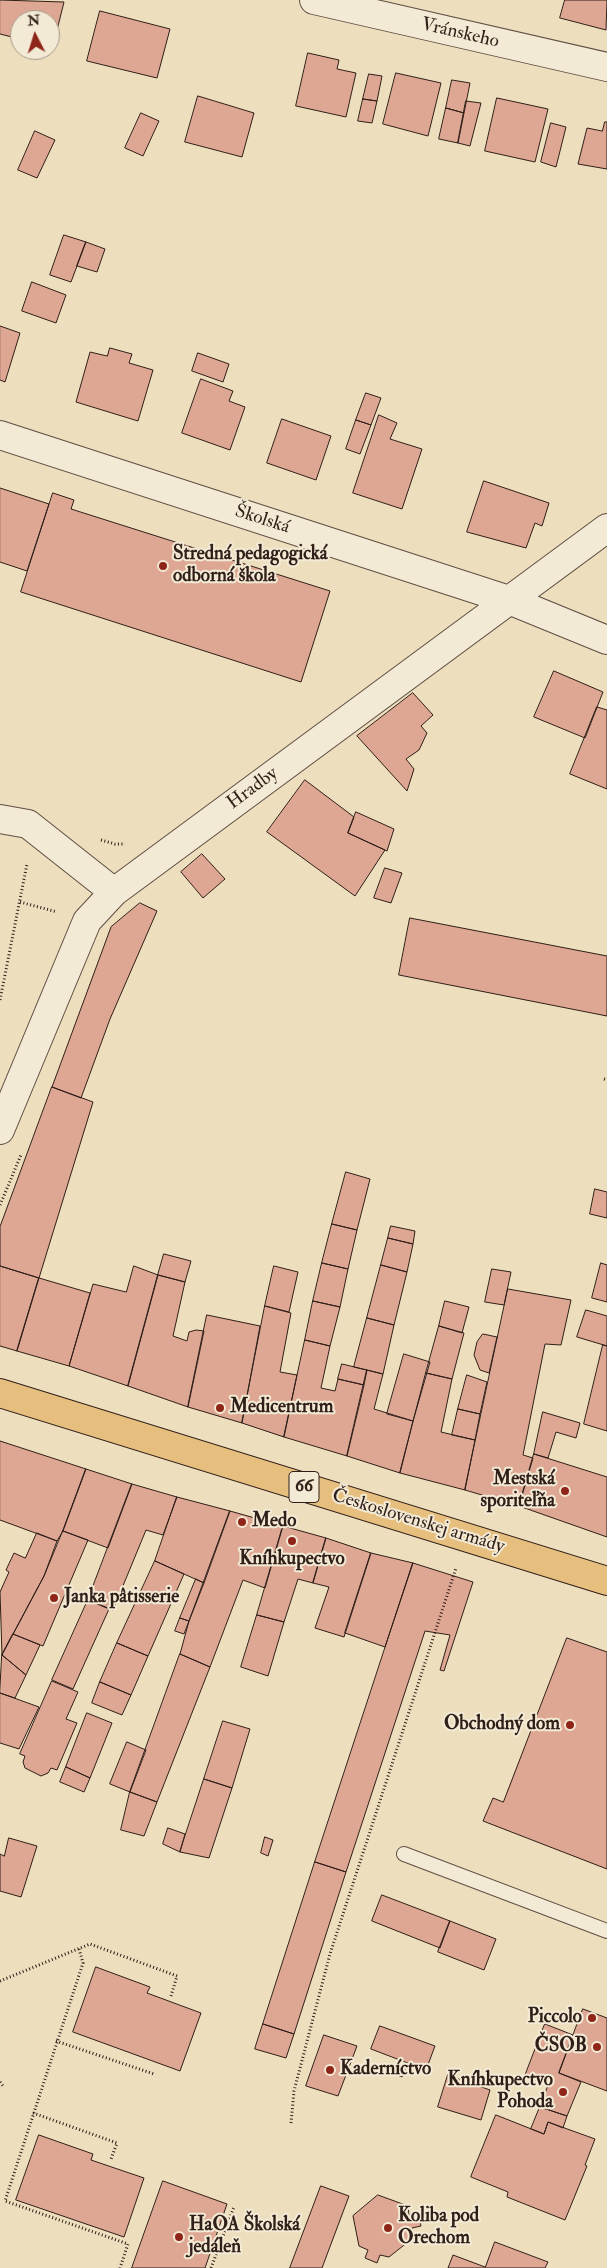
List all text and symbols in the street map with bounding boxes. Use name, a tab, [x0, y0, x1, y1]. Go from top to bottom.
north arrow	[10, 10, 60, 60]
text: N	[27, 12, 41, 30]
street label: Vránskeho	[419, 14, 501, 54]
street label: Školská	[232, 500, 292, 540]
place label: Stredná pedagogická odborná škola	[173, 544, 328, 588]
marker: Stredná pedagogická odborná škola	[157, 560, 169, 572]
street label: Hradby	[223, 763, 283, 815]
place label: Medicentrum	[230, 1397, 333, 1419]
marker: Medicentrum	[214, 1402, 226, 1414]
place label: Mestská sporiteľňa	[481, 1469, 555, 1513]
road number: 66	[289, 1471, 319, 1502]
street label: Československej armády	[329, 1485, 507, 1559]
marker: Mestská sporiteľňa	[559, 1485, 571, 1497]
place label: Medo	[252, 1511, 297, 1533]
marker: Medo	[236, 1516, 248, 1528]
marker: Kníhkupectvo	[286, 1535, 298, 1547]
place label: Kníhkupectvo	[239, 1549, 345, 1571]
place label: Janka pâtisserie	[64, 1587, 179, 1609]
marker: Janka pâtisserie	[48, 1592, 60, 1604]
place label: Obchodný dom	[444, 1714, 560, 1736]
marker: Obchodný dom	[564, 1719, 576, 1731]
place label: Piccolo	[528, 2007, 582, 2029]
marker: Piccolo	[586, 2012, 598, 2024]
place label: ČSOB	[535, 2036, 587, 2058]
marker: ČSOB	[591, 2041, 603, 2053]
place label: Kaderníctvo	[340, 2059, 431, 2081]
marker: Kaderníctvo	[324, 2064, 336, 2076]
place label: Kníhkupectvo Pohoda	[448, 2070, 553, 2114]
marker: Kníhkupectvo Pohoda	[557, 2086, 569, 2098]
place label: Koliba pod Orechom	[398, 2206, 479, 2250]
place label: HaOA Školská jedáleň	[189, 2215, 300, 2259]
marker: Koliba pod Orechom	[382, 2222, 394, 2234]
marker: HaOA Školská jedáleň	[173, 2231, 185, 2243]

